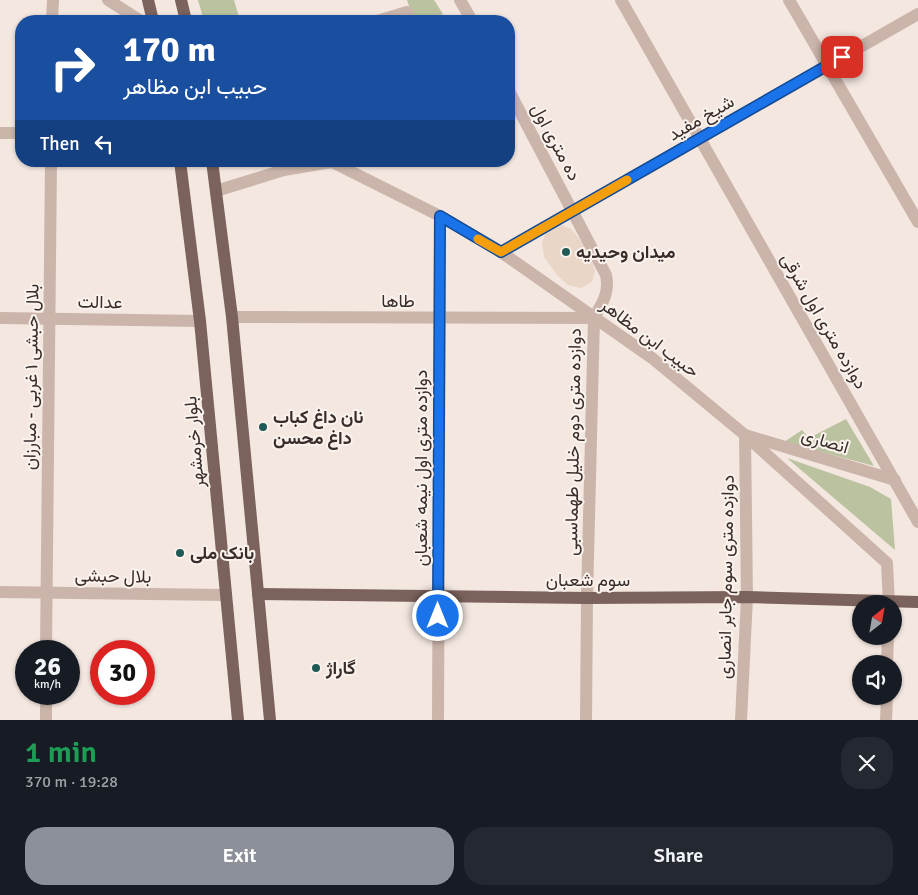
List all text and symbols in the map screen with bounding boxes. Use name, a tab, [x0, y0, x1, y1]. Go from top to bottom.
text: 170 m	[123, 28, 216, 71]
icon: right	[40, 35, 105, 100]
pin	[821, 36, 863, 78]
icon: arrive	[828, 43, 856, 71]
text: حبیب ابن مظاهر	[123, 73, 267, 100]
street label: شیخ مفید	[664, 90, 738, 147]
street label: ده متری اول	[526, 100, 586, 184]
icon: left	[90, 130, 118, 158]
text: Then	[40, 132, 80, 156]
place label: میدان وحیدیه	[576, 241, 676, 263]
marker: میدان وحیدیه	[560, 246, 572, 258]
street label: دوازده متری اول شرقی	[776, 249, 872, 393]
street label: بلال حبشی ۱ غربی - مبارزان	[18, 284, 44, 470]
street label: طاها	[381, 290, 415, 312]
street label: عدالت	[77, 291, 123, 313]
street label: حبیب ابن مظاهر	[596, 293, 704, 382]
street label: دوازده متری دوم خلیل طهماسبی	[560, 328, 587, 556]
street label: دوازده متری اول نیمه شعبان	[410, 370, 432, 566]
street label: بلوار خرمشهر	[179, 395, 209, 490]
place label: نان داغ کباب داغ محسن	[273, 406, 363, 450]
marker: نان داغ کباب داغ محسن	[257, 421, 269, 433]
street label: انصاری	[799, 423, 851, 459]
street label: دوازده متری سوم جابر انصاری	[713, 475, 740, 679]
place label: بانک ملی	[190, 542, 254, 564]
marker: بانک ملی	[174, 547, 186, 559]
street label: بلال حبشی	[74, 564, 152, 588]
street label: سوم شعبان	[546, 569, 630, 592]
position arrow	[411, 589, 463, 641]
north arrow	[852, 595, 902, 645]
map controls	[852, 595, 902, 705]
speed limit sign: 30	[90, 640, 155, 705]
text: 26	[34, 651, 61, 682]
button: sound	[852, 655, 902, 705]
place label: گاراژ	[325, 657, 356, 679]
marker: گاراژ	[310, 662, 322, 674]
text: km/h	[34, 677, 61, 692]
text: 1 min	[25, 734, 97, 771]
button: close	[841, 737, 893, 789]
text: 370 m · 19:28	[25, 772, 118, 792]
button: Exit	[25, 827, 454, 885]
button: Share	[464, 827, 893, 885]

